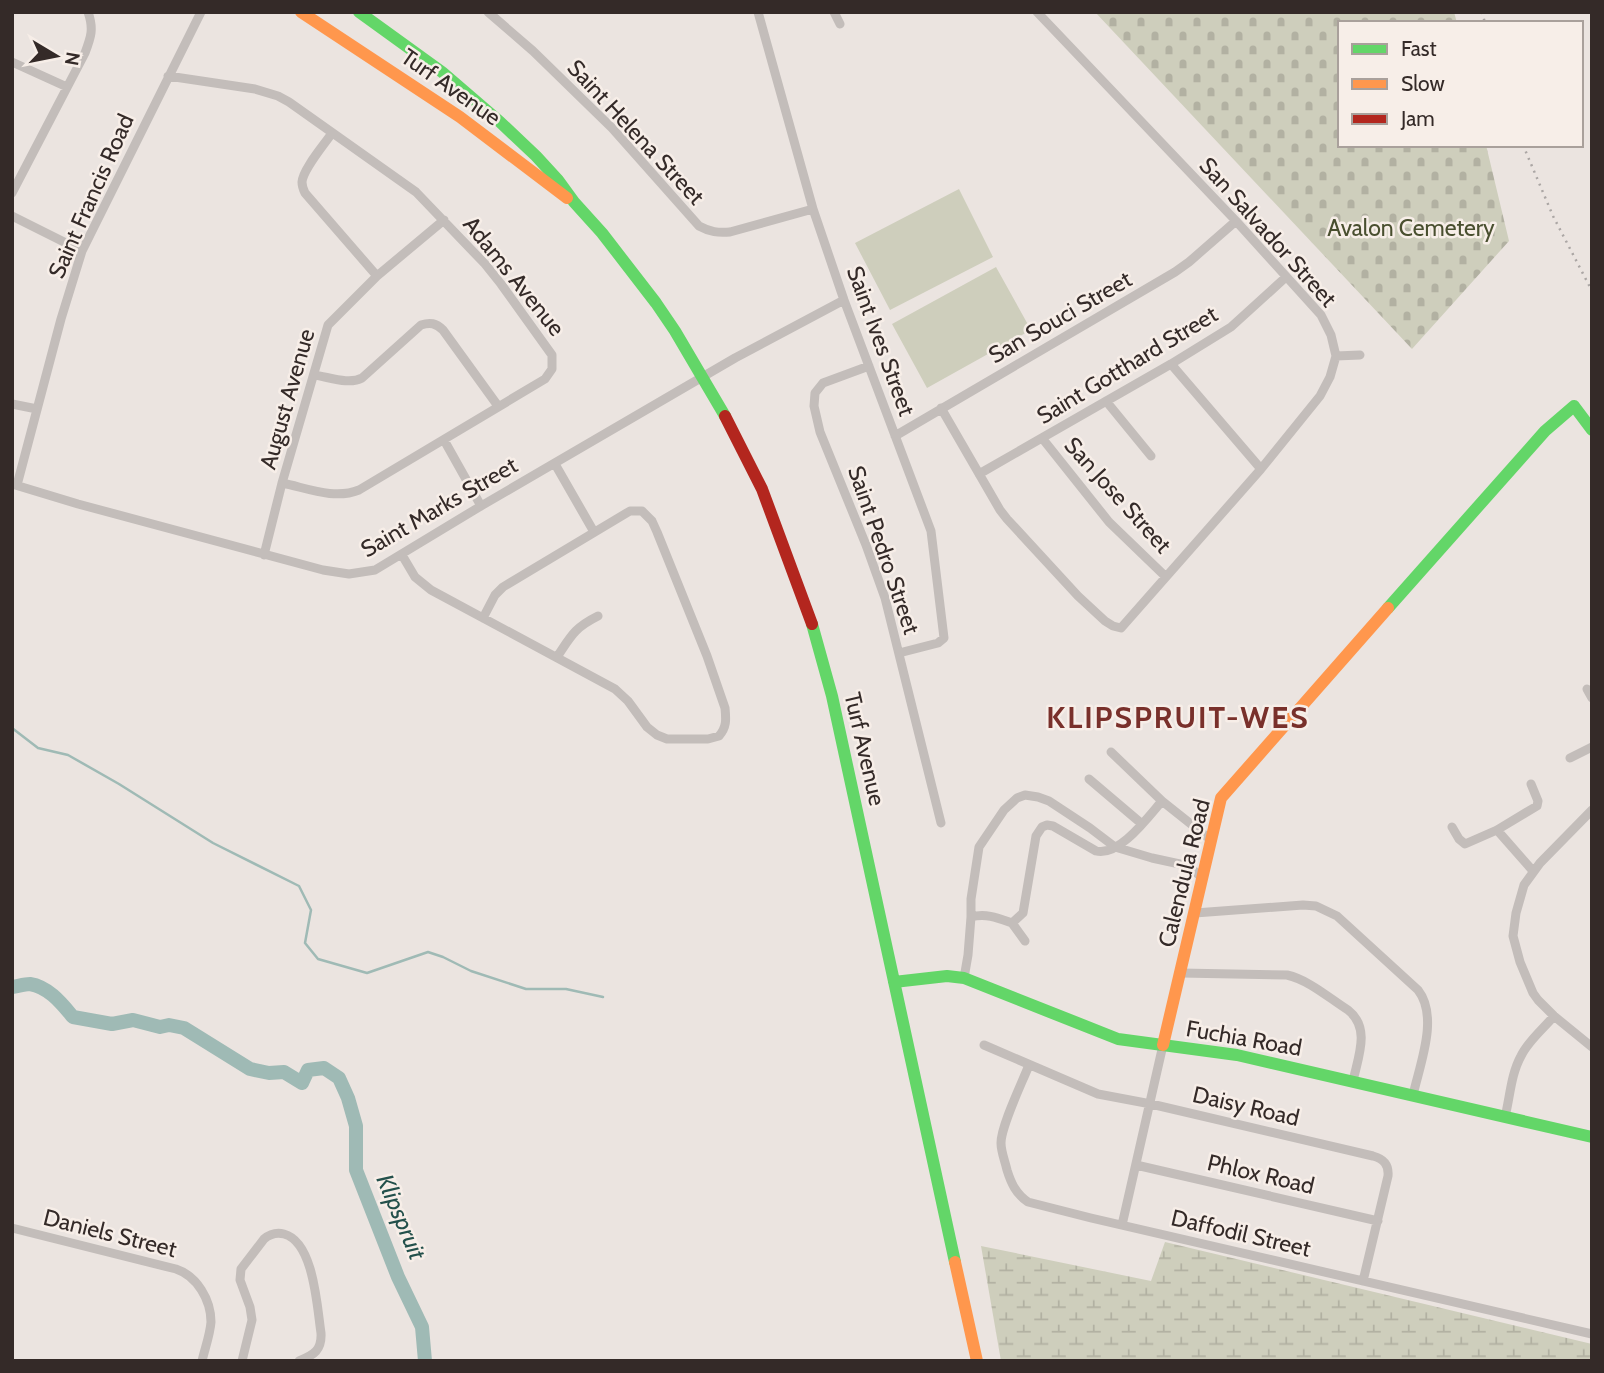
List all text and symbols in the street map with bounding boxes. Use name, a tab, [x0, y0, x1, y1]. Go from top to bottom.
north arrow	[21, 21, 91, 91]
legend	[1338, 21, 1583, 147]
text: Fast	[1401, 36, 1437, 61]
street label: Turf Avenue	[396, 42, 506, 132]
text: N	[60, 50, 85, 67]
street label: Saint Helena Street	[562, 54, 710, 210]
text: Slow	[1401, 71, 1445, 96]
text: Jam	[1400, 106, 1435, 131]
street label: Saint Francis Road	[42, 110, 140, 282]
street label: San Salvador Street	[1194, 151, 1343, 313]
street label: Adams Avenue	[457, 211, 571, 342]
park label: Avalon Cemetery	[1327, 214, 1495, 242]
street label: Saint Ives Street	[841, 262, 921, 420]
street label: San Souci Street	[984, 265, 1137, 369]
street label: Saint Gotthard Street	[1032, 300, 1223, 430]
street label: August Avenue	[254, 325, 320, 472]
street label: San Jose Street	[1059, 431, 1178, 559]
street label: Saint Marks Street	[356, 451, 522, 563]
street label: Saint Pedro Street	[842, 462, 926, 638]
street label: Turf Avenue	[838, 690, 892, 809]
district label: KLIPSPRUIT-WES	[1046, 699, 1310, 736]
street label: Calendula Road	[1152, 796, 1216, 950]
street label: Fuchia Road	[1184, 1014, 1304, 1062]
street label: Daisy Road	[1190, 1080, 1302, 1132]
street label: Phlox Road	[1205, 1148, 1317, 1200]
water label: Klipspruit	[371, 1170, 433, 1265]
street label: Daniels Street	[40, 1203, 180, 1263]
street label: Daffodil Street	[1168, 1203, 1314, 1263]

